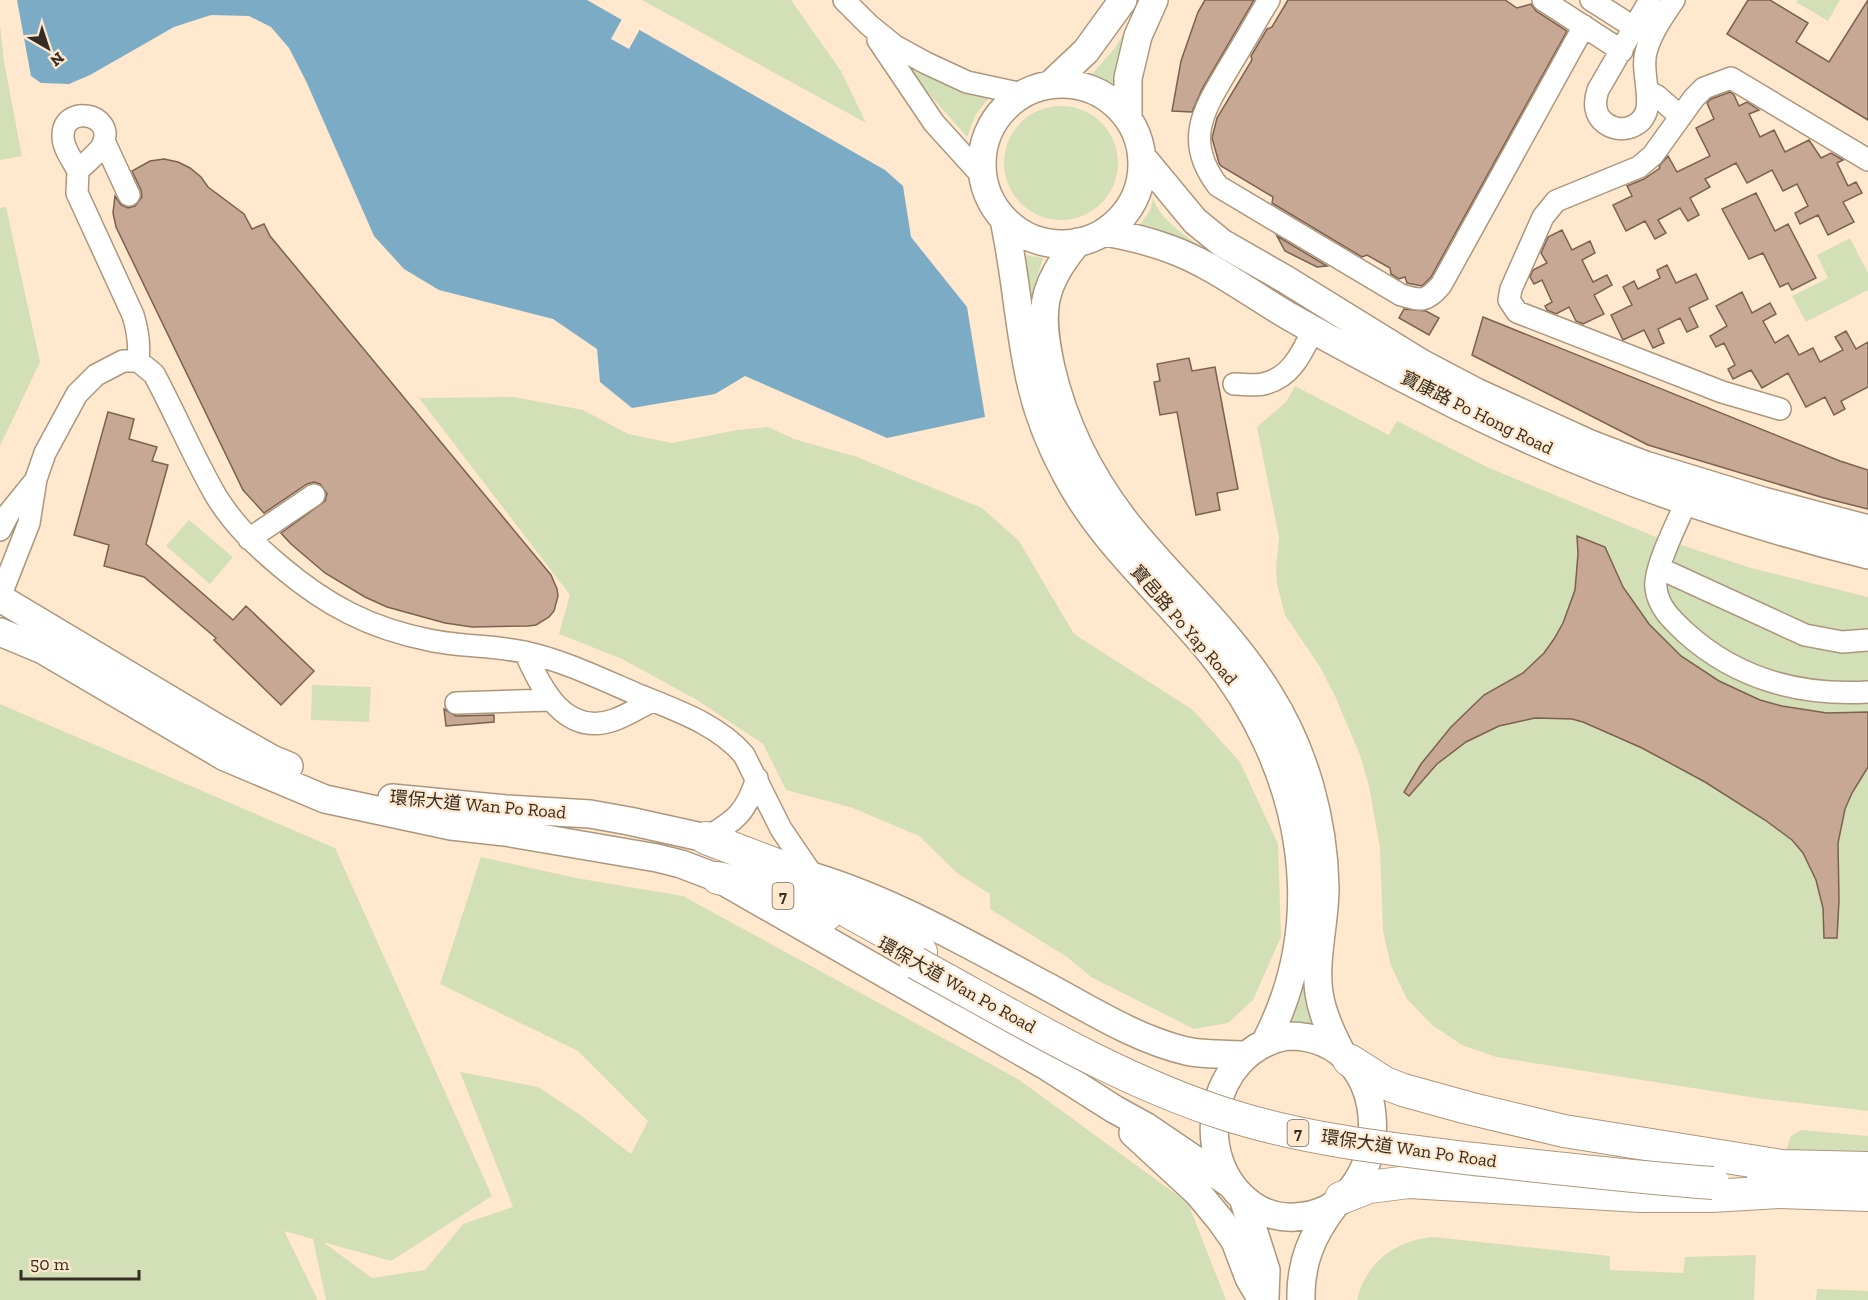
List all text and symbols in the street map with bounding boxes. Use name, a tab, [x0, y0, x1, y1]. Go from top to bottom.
north arrow	[18, 18, 78, 78]
text: N	[46, 48, 68, 70]
street label: 寶康路 Po Hong Road	[1397, 367, 1557, 459]
street label: 寶邑路 Po Yap Road	[1126, 560, 1242, 690]
street label: 環保大道 Wan Po Road	[389, 786, 567, 824]
road number: 7	[772, 883, 794, 909]
street label: 環保大道 Wan Po Road	[874, 932, 1040, 1038]
road number: 7	[1288, 1120, 1308, 1146]
street label: 環保大道 Wan Po Road	[1320, 1126, 1498, 1172]
scale bar	[21, 1243, 140, 1281]
text: 50 m	[30, 1253, 70, 1275]

